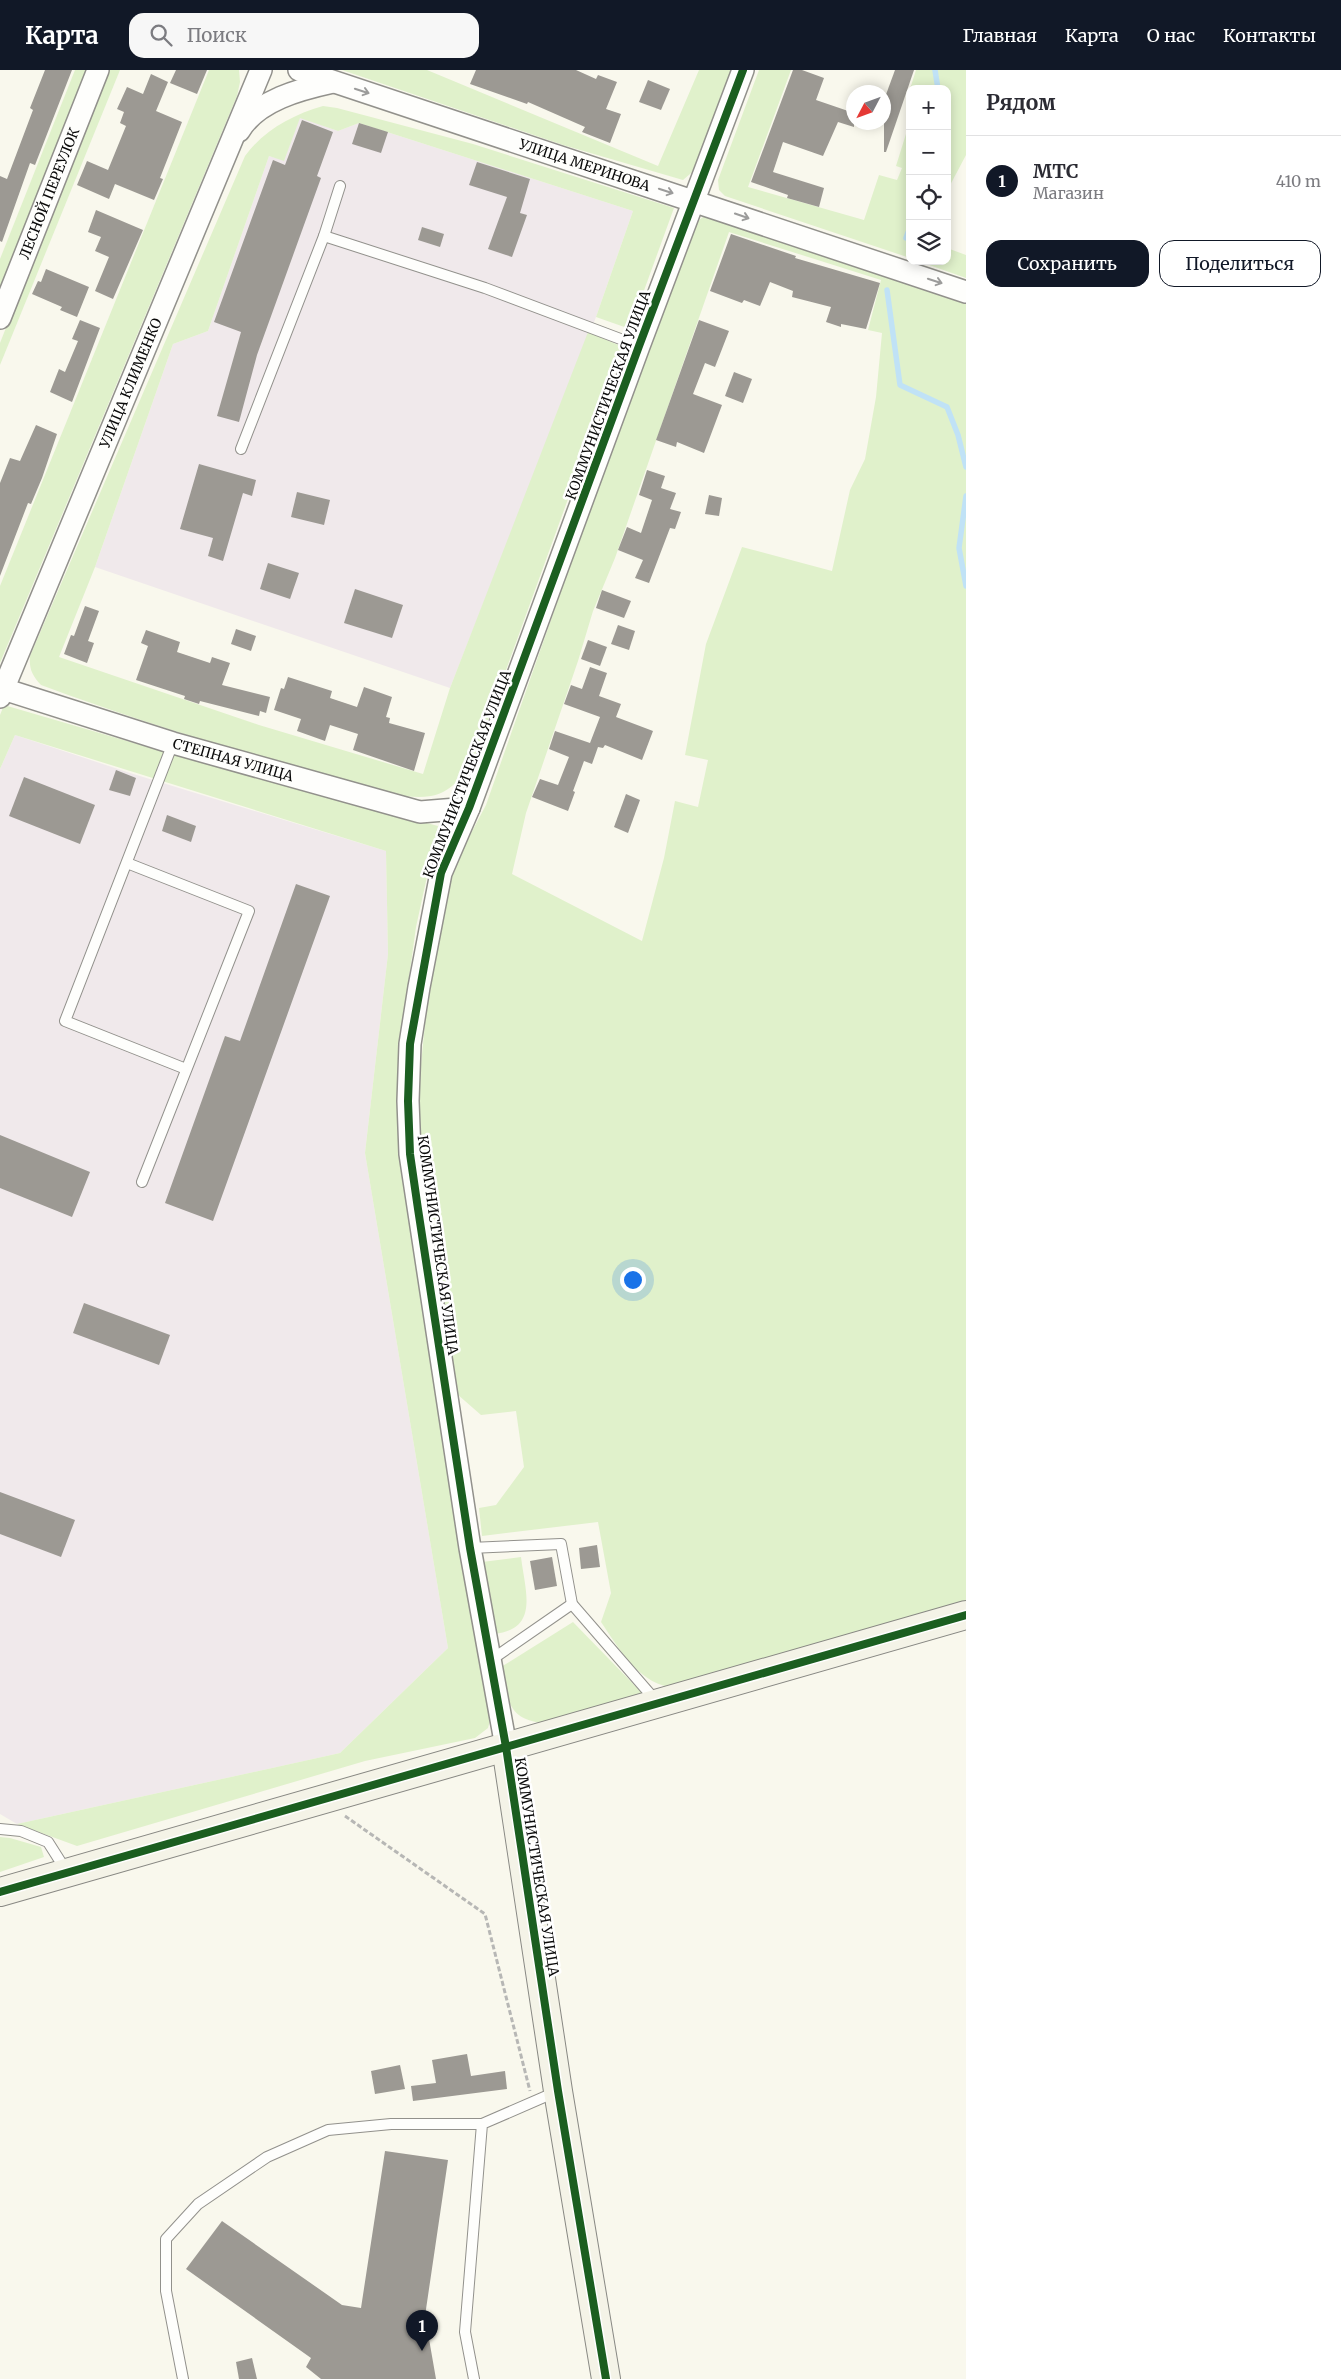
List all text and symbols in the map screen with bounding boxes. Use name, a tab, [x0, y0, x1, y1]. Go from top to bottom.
search box	[129, 13, 479, 58]
text: Карта	[25, 20, 99, 51]
icon: search	[147, 21, 175, 49]
text: Поиск	[187, 23, 247, 47]
text: Главная	[962, 24, 1037, 47]
text: Карта	[1065, 24, 1119, 47]
text: О нас	[1147, 24, 1195, 47]
text: Контакты	[1223, 24, 1316, 47]
north arrow	[846, 85, 891, 130]
map controls	[906, 85, 951, 265]
button: +	[906, 85, 951, 130]
one-way arrow	[354, 87, 369, 96]
text: Рядом	[986, 89, 1056, 116]
street label: ЛЕСНОЙ ПЕРЕУЛОК	[15, 125, 83, 262]
button: −	[906, 130, 951, 175]
street label: УЛИЦА МЕРИНОВА	[516, 135, 653, 195]
text: МТС	[1033, 159, 1079, 183]
text: 1	[998, 171, 1006, 191]
text: 410 m	[1276, 171, 1321, 191]
button: locate	[906, 175, 951, 220]
text: Магазин	[1033, 183, 1104, 203]
one-way arrow	[658, 186, 674, 196]
one-way arrow	[734, 212, 749, 221]
button: layers	[906, 220, 951, 265]
button: Сохранить	[986, 240, 1149, 287]
button: Поделиться	[1159, 240, 1321, 287]
one-way arrow	[927, 277, 943, 287]
street label: КОММУНИСТИЧЕСКАЯ УЛИЦА	[562, 288, 654, 502]
street label: УЛИЦА КЛИМЕНКО	[95, 315, 166, 452]
street label: КОММУНИСТИЧЕСКАЯ УЛИЦА	[419, 667, 515, 881]
street label: СТЕПНАЯ УЛИЦА	[171, 734, 296, 785]
street label: КОММУНИСТИЧЕСКАЯ УЛИЦА	[414, 1134, 462, 1356]
your location	[620, 1267, 646, 1293]
street label: КОММУНИСТИЧЕСКАЯ УЛИЦА	[511, 1756, 563, 1978]
pin: 1	[406, 2310, 438, 2351]

